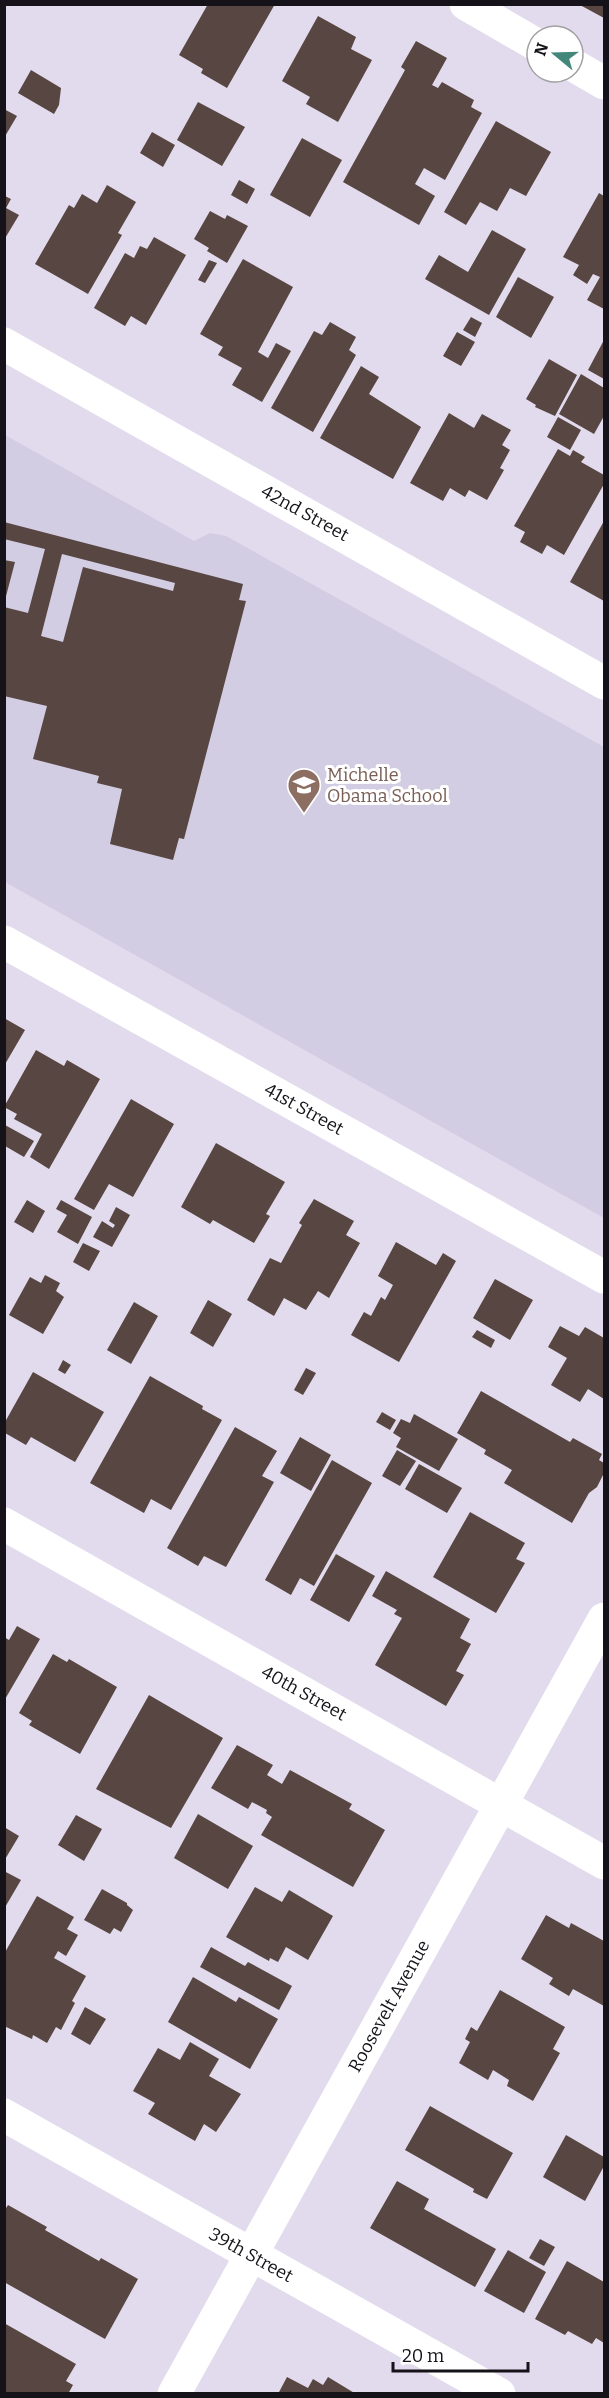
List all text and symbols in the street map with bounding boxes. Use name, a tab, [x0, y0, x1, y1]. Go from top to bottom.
north arrow	[525, 24, 585, 84]
text: N	[530, 40, 552, 58]
street label: 42nd Street	[257, 480, 353, 546]
place label: Michelle Obama School	[327, 764, 448, 807]
school or university icon: Michelle Obama School	[286, 767, 322, 814]
street label: 41st Street	[260, 1078, 348, 1140]
street label: 40th Street	[258, 1661, 351, 1726]
street label: Roosevelt Avenue	[344, 1936, 434, 2076]
street label: 39th Street	[205, 2223, 297, 2287]
scale bar	[393, 2335, 528, 2373]
text: 20 m	[402, 2345, 444, 2367]

